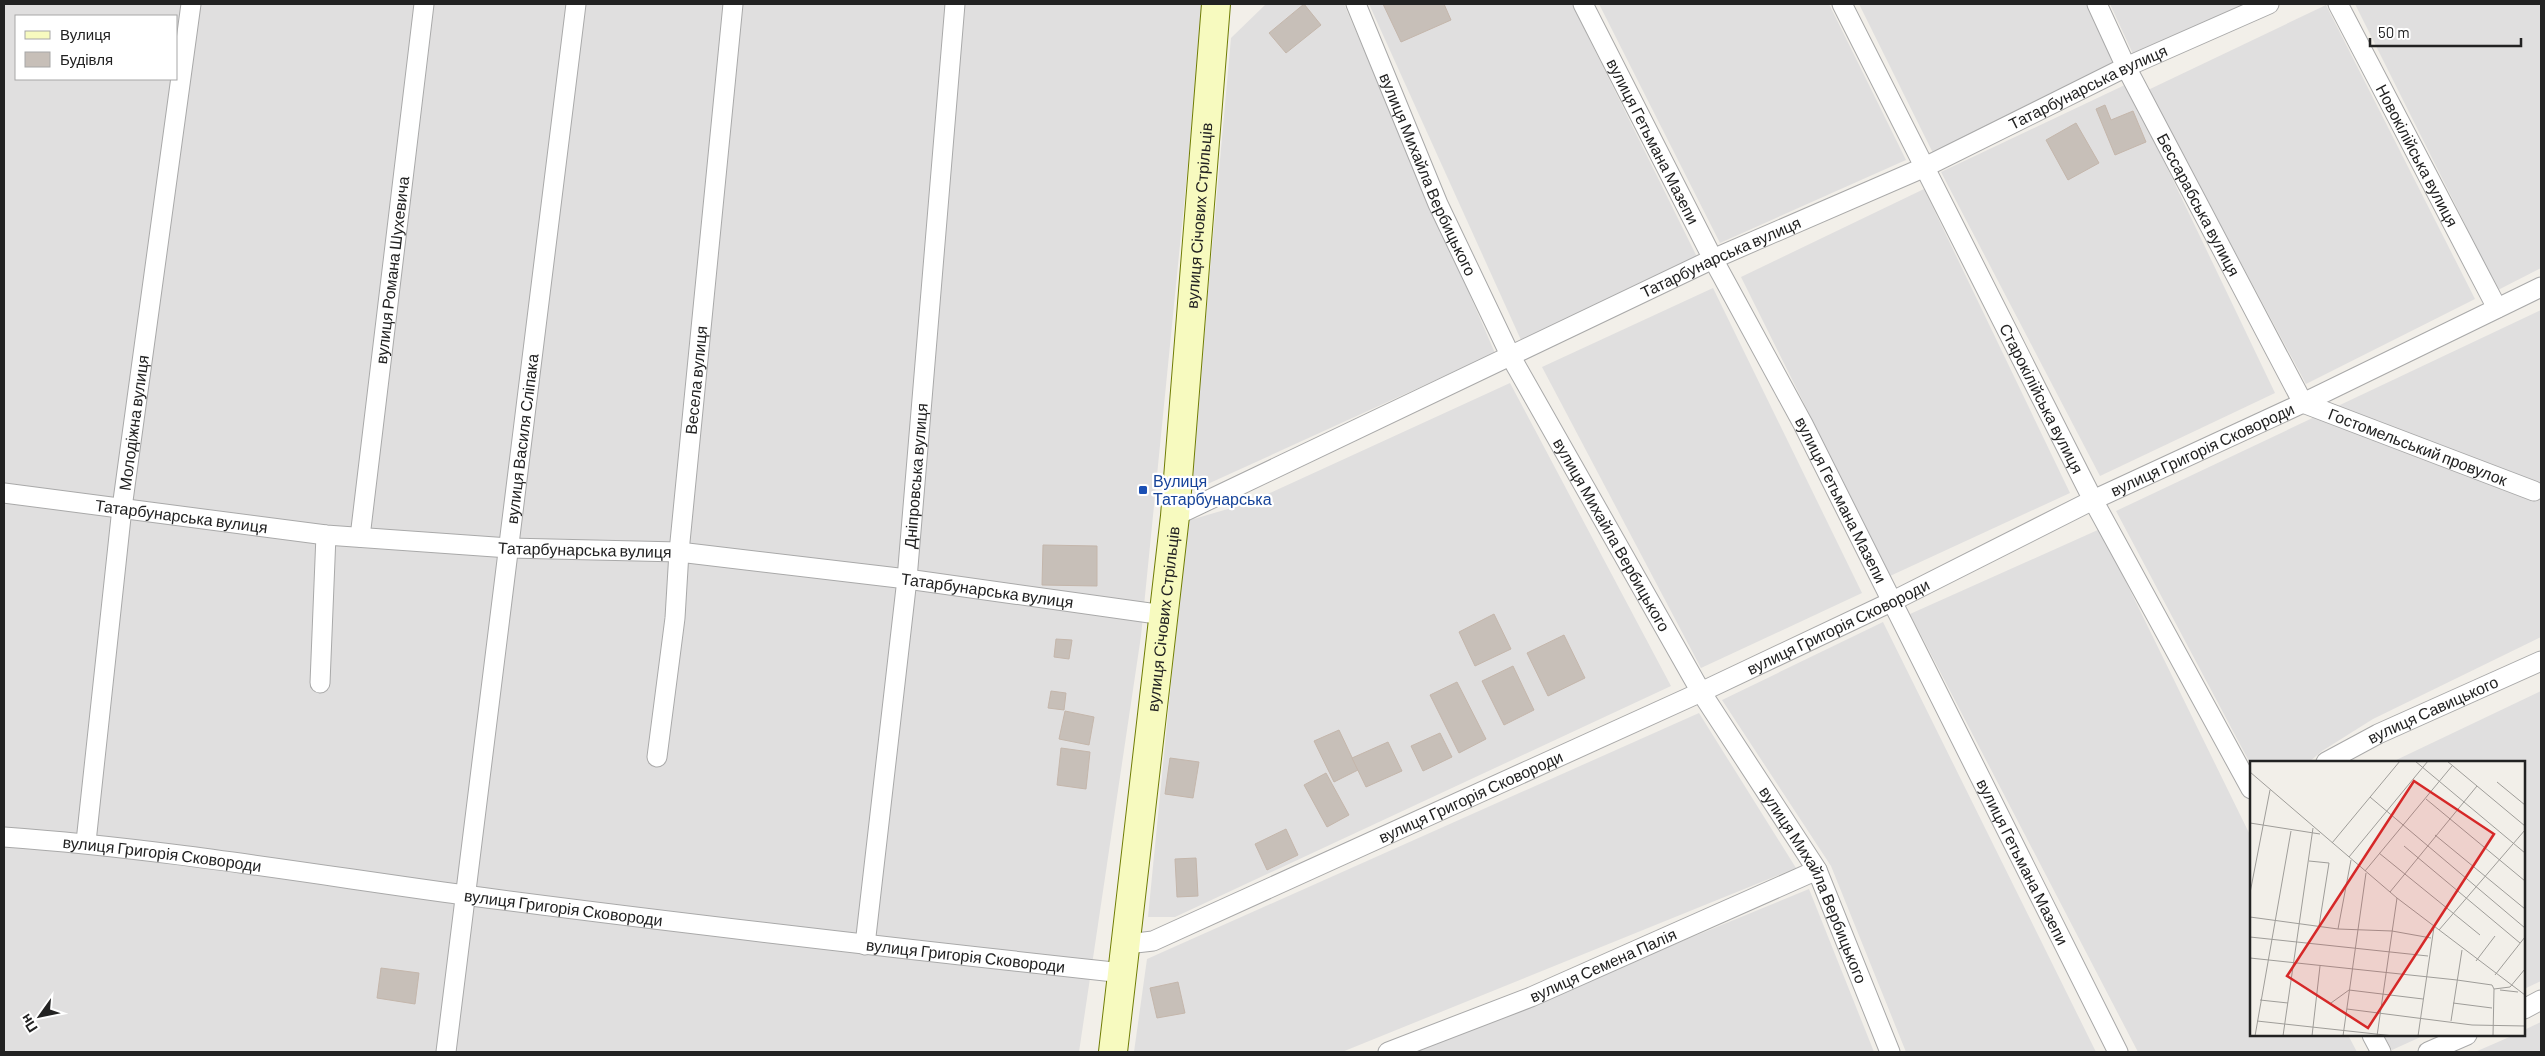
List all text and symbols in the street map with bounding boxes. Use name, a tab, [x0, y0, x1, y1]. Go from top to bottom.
legend	[15, 15, 178, 80]
scale bar	[2370, 15, 2521, 47]
text: 50 m	[2378, 23, 2410, 41]
text: Вулиця	[60, 25, 111, 43]
street label: Татарбунарська вулиця	[2005, 40, 2170, 133]
text: Будівля	[60, 50, 113, 68]
street label: вулиця Гетьмана Мазепи	[1603, 55, 1704, 227]
street label: вулиця Михайла Вербицького	[1376, 70, 1481, 279]
street label: Новокілійська вулиця	[2373, 81, 2463, 230]
street label: вулиця Січових Стрільців	[1182, 122, 1215, 309]
street label: Бессарабська вулиця	[2154, 130, 2244, 279]
street label: вулиця Романа Шухевича	[371, 175, 412, 365]
street label: Татарбунарська вулиця	[1637, 212, 1803, 301]
street label: Старокілійська вулиця	[1996, 320, 2088, 476]
street label: Весела вулиця	[681, 325, 710, 435]
street label: вулиця Василя Сліпака	[502, 352, 542, 525]
street label: Молодіжна вулиця	[115, 354, 152, 492]
street label: вулиця Григорія Сковороди	[2107, 398, 2297, 500]
street label: Дніпровська вулиця	[900, 402, 931, 549]
street label: Гостомельський провулок	[2326, 404, 2511, 489]
street label: вулиця Гетьмана Мазепи	[1792, 413, 1891, 586]
street label: вулиця Михайла Вербицького	[1550, 434, 1675, 635]
place label: Вулиця Татарбунарська	[1153, 471, 1272, 508]
marker: Вулиця Татарбунарська	[1137, 484, 1149, 496]
street label: Татарбунарська вулиця	[94, 495, 269, 536]
street label: вулиця Січових Стрільців	[1142, 525, 1183, 713]
street label: Татарбунарська вулиця	[497, 537, 672, 561]
street label: Татарбунарська вулиця	[900, 568, 1075, 611]
street label: вулиця Григорія Сковороди	[1744, 574, 1932, 678]
street label: вулиця Савицького	[2364, 671, 2501, 747]
street label: вулиця Григорія Сковороди	[1375, 746, 1565, 846]
inset map	[2250, 761, 2525, 1036]
street label: вулиця Гетьмана Мазепи	[1973, 775, 2073, 948]
street label: вулиця Михайла Вербицького	[1756, 783, 1871, 986]
street label: вулиця Григорія Сковороди	[62, 832, 263, 875]
street label: вулиця Григорія Сковороди	[463, 885, 664, 929]
street label: вулиця Семена Палія	[1527, 924, 1679, 1005]
street label: вулиця Григорія Сковороди	[865, 934, 1066, 976]
north arrow	[15, 991, 65, 1041]
text: Пн	[17, 1011, 41, 1036]

